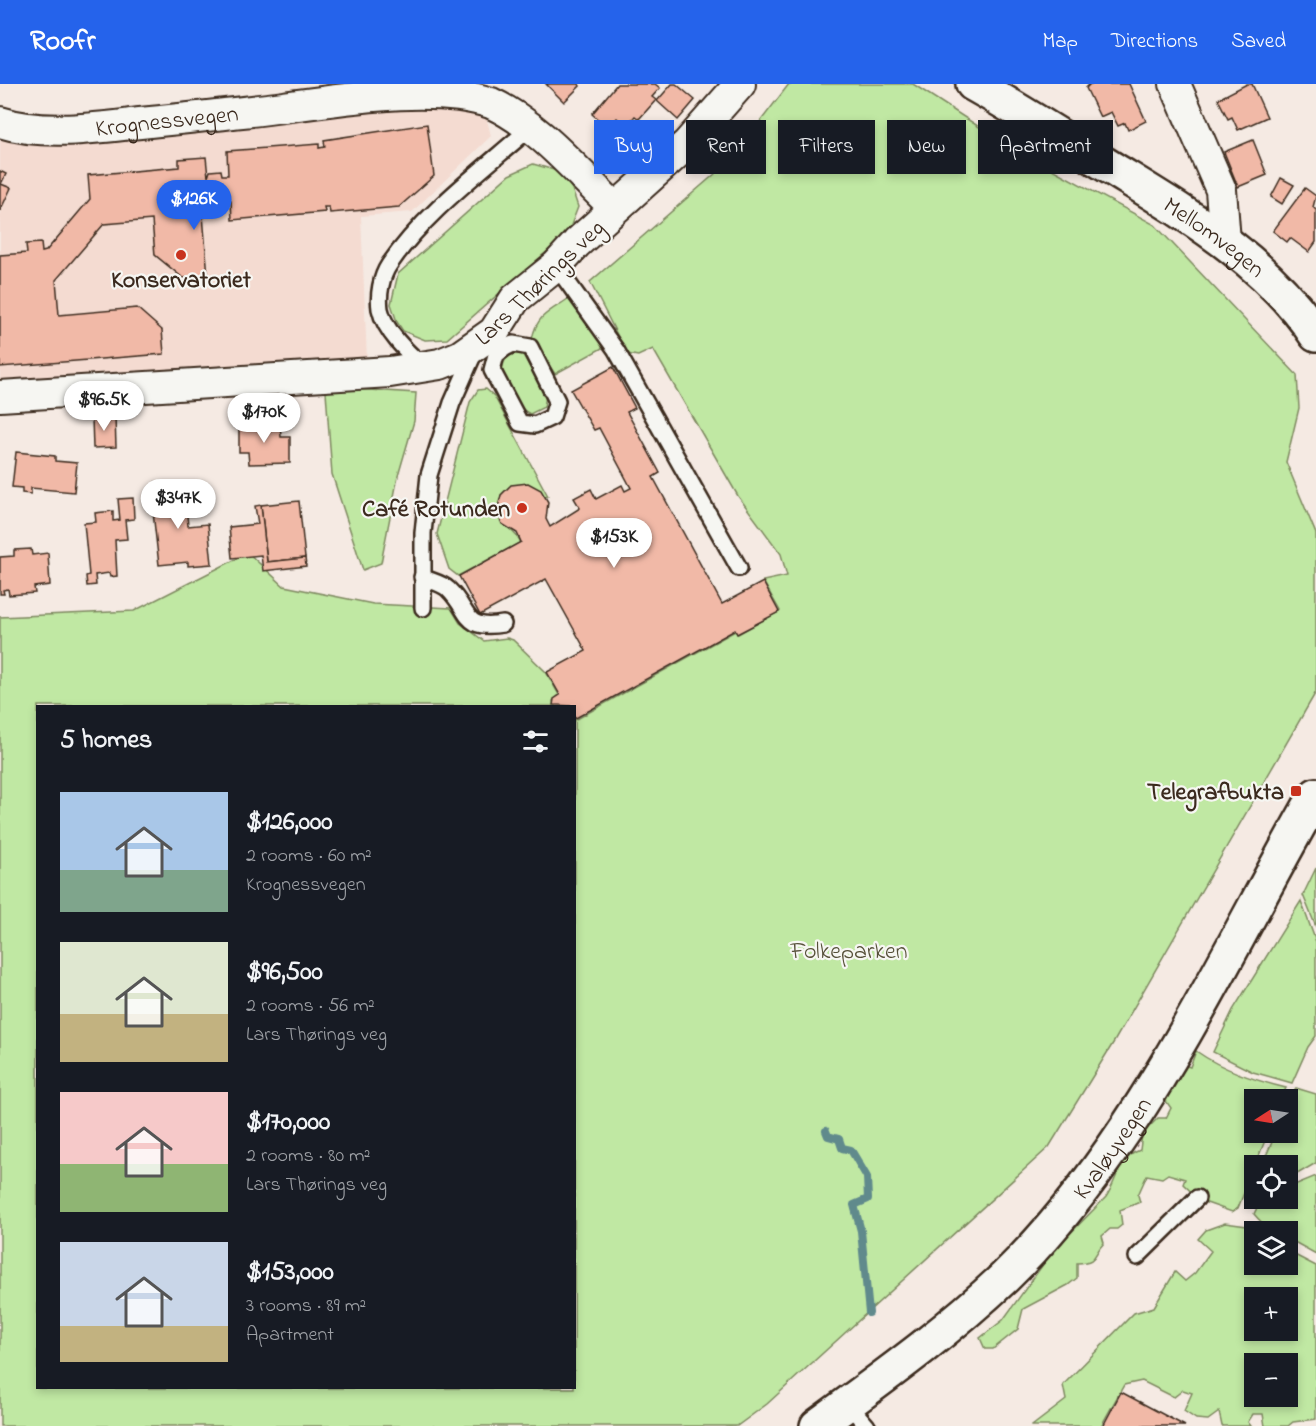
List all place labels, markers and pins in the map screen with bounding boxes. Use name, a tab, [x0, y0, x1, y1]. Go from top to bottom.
pin: $126K	[152, 180, 236, 231]
marker: Konservatoriet	[174, 248, 188, 262]
place label: Konservatoriet	[111, 264, 252, 299]
pin: $96.5K	[55, 381, 153, 432]
pin: $170K	[222, 393, 306, 444]
pin: $347K	[136, 479, 220, 530]
place label: Café Rotunden	[362, 493, 510, 528]
marker: Café Rotunden	[515, 501, 529, 515]
pin: $153K	[572, 518, 656, 569]
place label: Telegrafbukta	[1147, 776, 1284, 812]
marker: Telegrafbukta	[1289, 784, 1303, 798]

